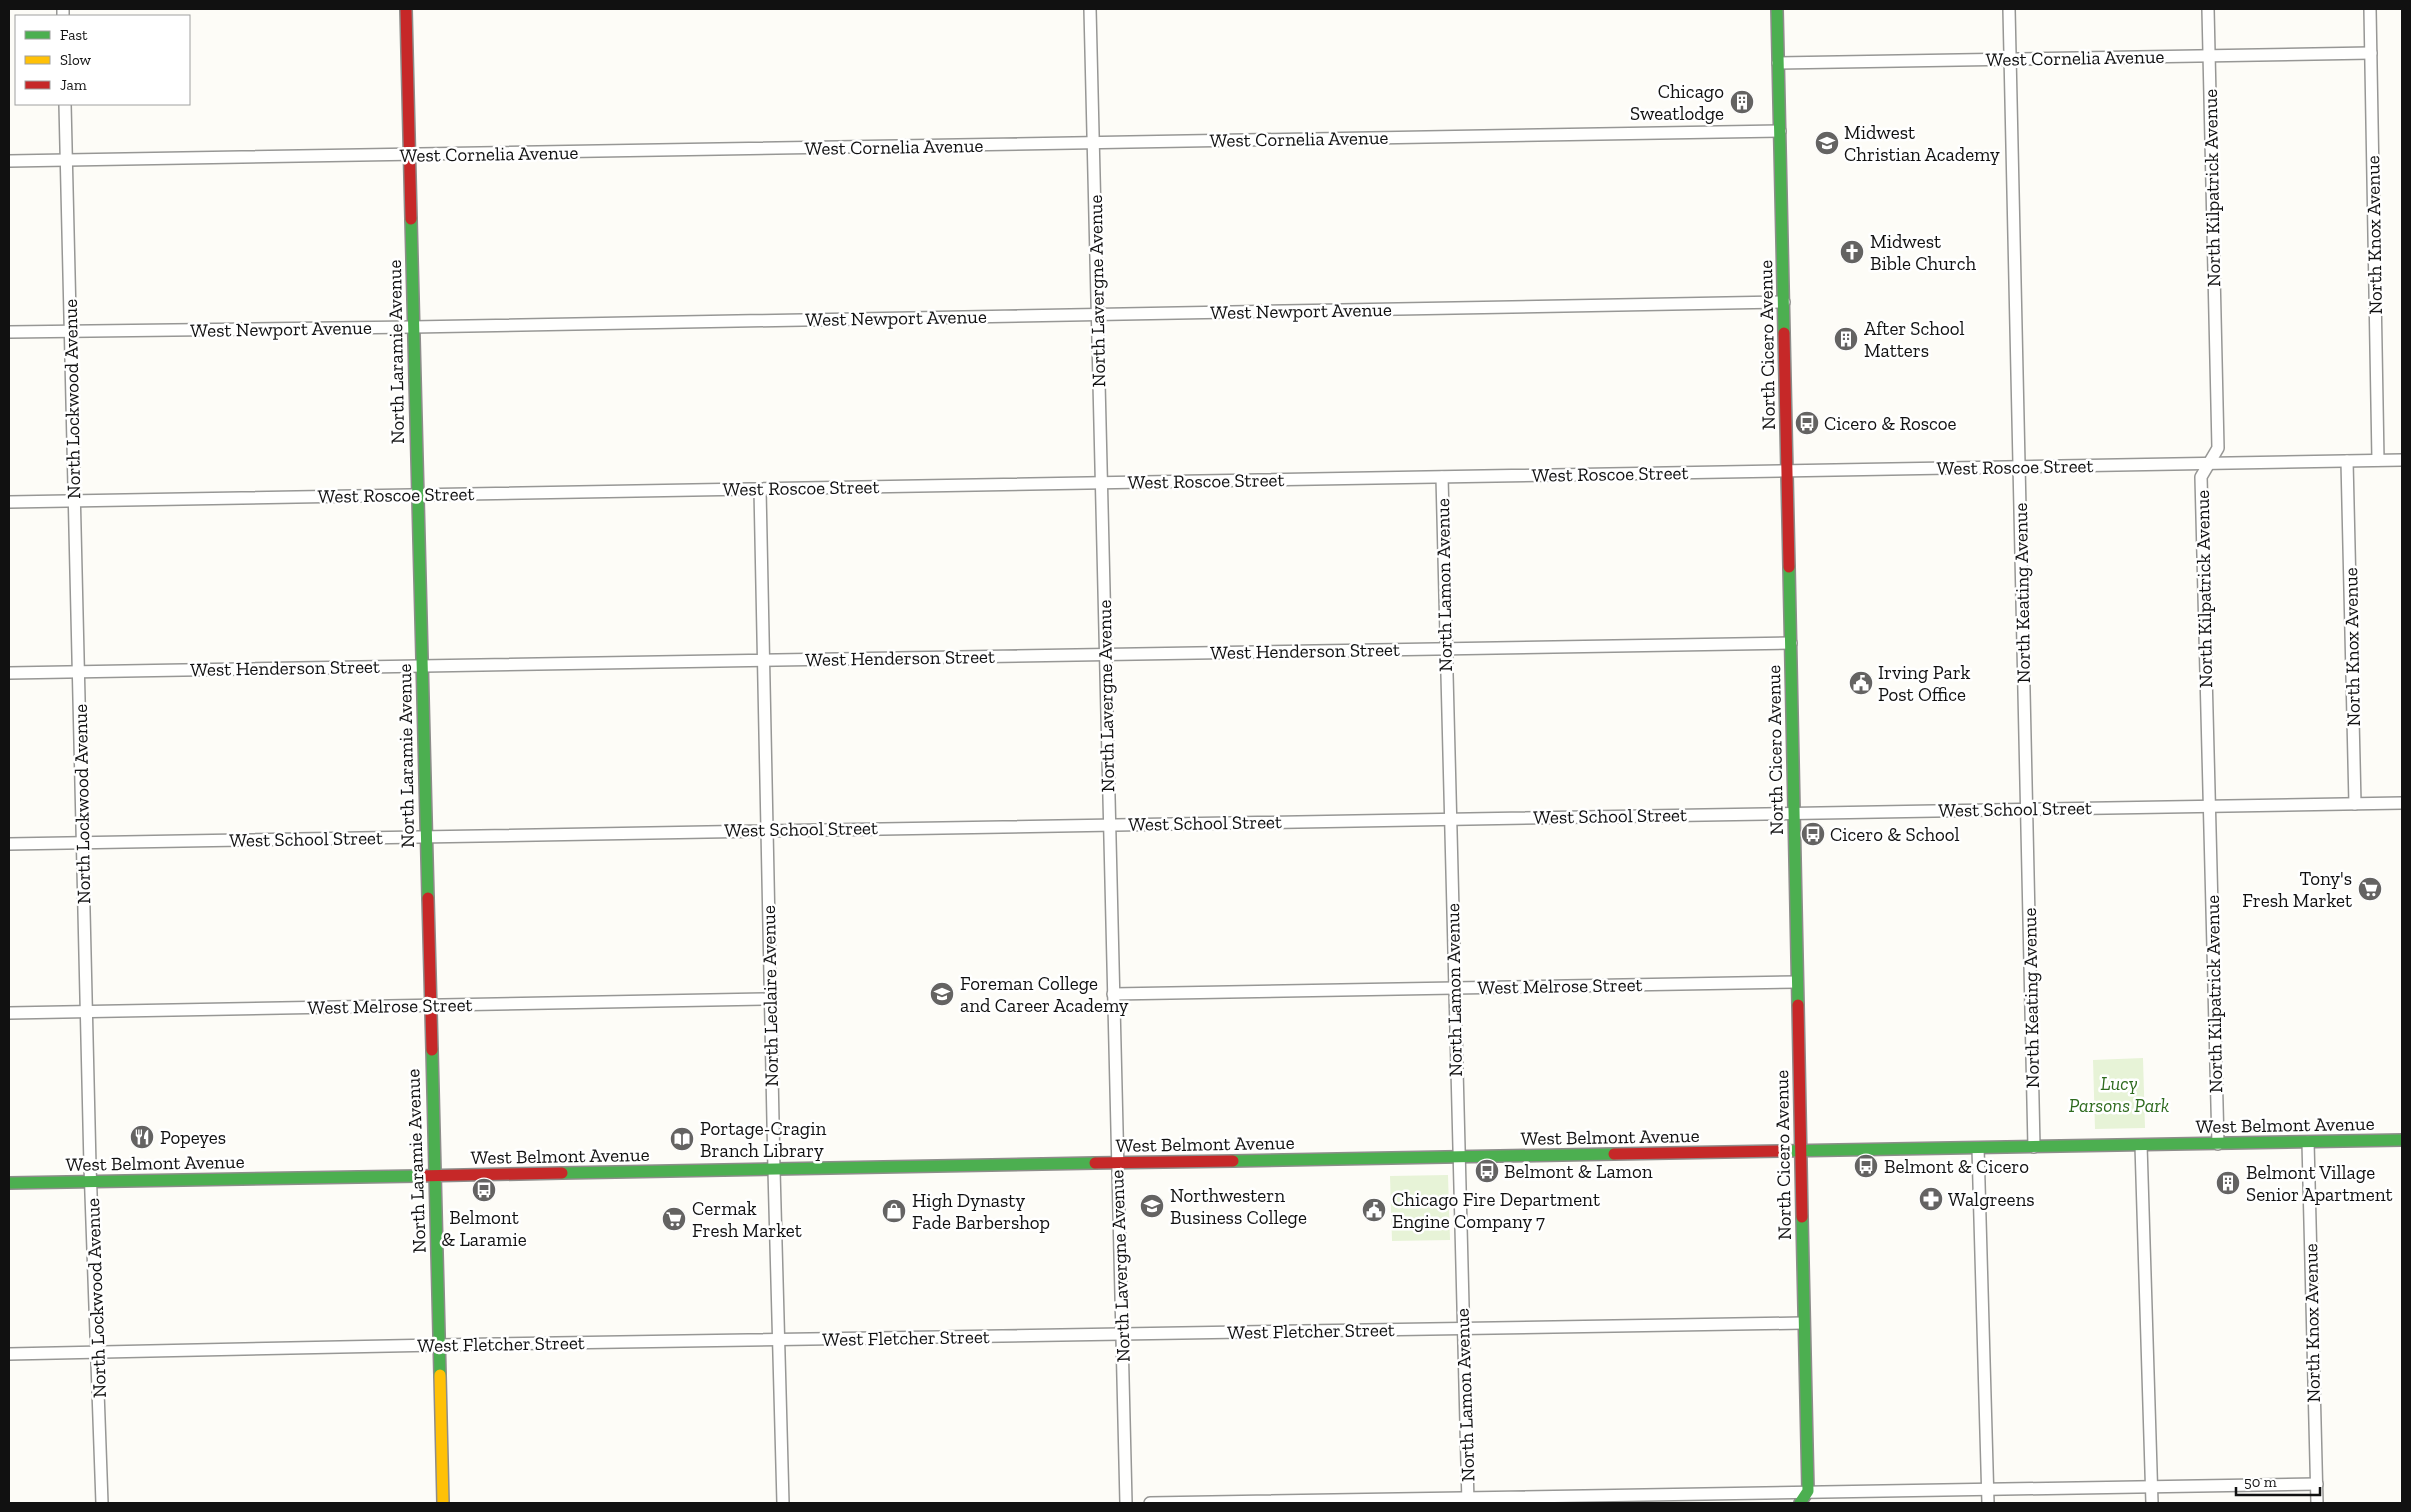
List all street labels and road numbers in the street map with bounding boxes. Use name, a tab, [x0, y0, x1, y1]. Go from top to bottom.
street label: West Cornelia Avenue	[1985, 45, 2165, 71]
street label: North Kilpatrick Avenue	[2199, 89, 2225, 287]
street label: West Cornelia Avenue	[1209, 126, 1389, 152]
street label: West Cornelia Avenue	[804, 134, 984, 160]
street label: West Cornelia Avenue	[399, 141, 579, 167]
street label: North Knox Avenue	[2361, 155, 2387, 315]
street label: North Lavergne Avenue	[1084, 194, 1110, 388]
street label: North Laramie Avenue	[383, 260, 409, 444]
street label: North Cicero Avenue	[1754, 260, 1780, 430]
street label: West Newport Avenue	[1210, 298, 1392, 324]
street label: North Lockwood Avenue	[59, 299, 85, 499]
street label: West Newport Avenue	[805, 305, 987, 331]
street label: West Newport Avenue	[190, 316, 372, 342]
street label: West Roscoe Street	[1936, 454, 2094, 480]
street label: West Roscoe Street	[1531, 461, 1689, 487]
street label: West Roscoe Street	[1127, 468, 1285, 494]
street label: West Roscoe Street	[722, 475, 880, 501]
street label: West Roscoe Street	[317, 482, 475, 508]
street label: North Kilpatrick Avenue	[2191, 490, 2217, 688]
street label: North Lamon Avenue	[1431, 498, 1457, 672]
street label: North Keating Avenue	[2009, 502, 2035, 684]
street label: North Knox Avenue	[2339, 567, 2365, 727]
street label: North Lavergne Avenue	[1093, 599, 1119, 793]
street label: West Henderson Street	[1210, 638, 1400, 664]
street label: West Henderson Street	[805, 645, 995, 671]
street label: West Henderson Street	[190, 655, 380, 681]
street label: North Laramie Avenue	[393, 664, 419, 848]
street label: North Cicero Avenue	[1762, 665, 1788, 835]
street label: North Lockwood Avenue	[69, 704, 95, 904]
street label: West School Street	[1938, 796, 2092, 822]
street label: West School Street	[1533, 803, 1687, 829]
street label: West School Street	[1128, 810, 1282, 836]
street label: West School Street	[724, 816, 878, 842]
street label: West School Street	[229, 826, 383, 852]
street label: North Kilpatrick Avenue	[2201, 895, 2227, 1093]
street label: North Lamon Avenue	[1441, 903, 1467, 1077]
street label: North Leclaire Avenue	[757, 905, 783, 1087]
street label: North Keating Avenue	[2018, 907, 2044, 1089]
street label: West Melrose Street	[1477, 973, 1643, 999]
street label: West Melrose Street	[307, 993, 473, 1019]
street label: North Laramie Avenue	[401, 1068, 431, 1254]
street label: North Cicero Avenue	[1770, 1070, 1796, 1240]
street label: West Belmont Avenue	[2195, 1112, 2375, 1138]
street label: West Belmont Avenue	[1520, 1124, 1700, 1150]
street label: West Belmont Avenue	[1115, 1131, 1295, 1157]
street label: West Belmont Avenue	[470, 1143, 650, 1169]
street label: West Belmont Avenue	[65, 1150, 245, 1176]
street label: North Lavergne Avenue	[1105, 1169, 1135, 1363]
street label: North Lockwood Avenue	[81, 1198, 111, 1398]
street label: North Knox Avenue	[2299, 1243, 2325, 1403]
street label: North Lamon Avenue	[1450, 1308, 1480, 1482]
street label: West Fletcher Street	[1227, 1318, 1395, 1344]
street label: West Fletcher Street	[822, 1325, 990, 1351]
street label: West Fletcher Street	[417, 1331, 585, 1357]

